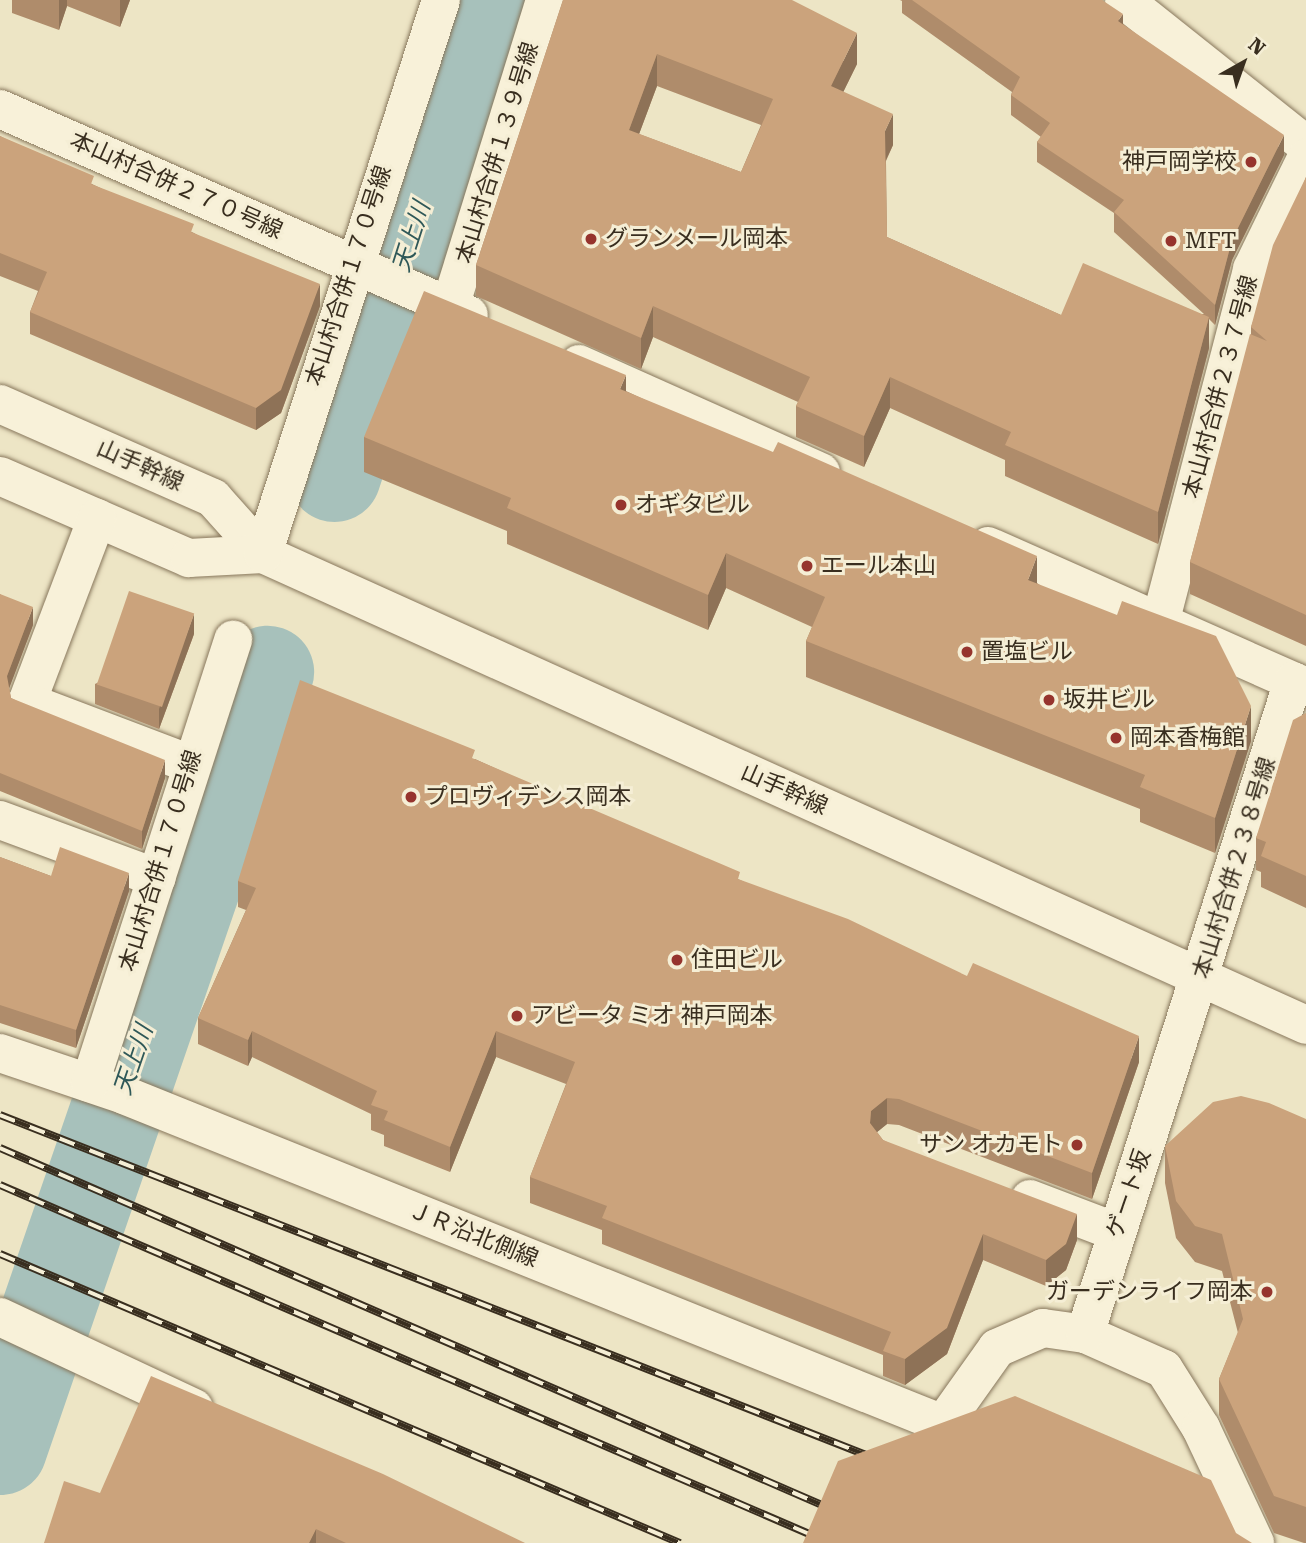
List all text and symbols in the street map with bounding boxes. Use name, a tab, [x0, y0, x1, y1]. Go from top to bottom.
north arrow	[1208, 28, 1278, 98]
text: N	[1244, 33, 1270, 60]
street label: 本山村合併１３９号線	[451, 39, 545, 267]
street label: 本山村合併２７０号線	[65, 127, 287, 245]
place label: 神戸岡学校	[1122, 148, 1237, 176]
marker: 神戸岡学校	[1243, 154, 1259, 170]
street label: 本山村合併１７０号線	[300, 162, 398, 390]
water label: 天上川	[387, 198, 437, 276]
place label: グランメール岡本	[605, 225, 789, 253]
place label: MFT	[1185, 227, 1236, 255]
marker: グランメール岡本	[583, 231, 599, 247]
marker: MFT	[1163, 233, 1179, 249]
street label: 本山村合併２３７号線	[1178, 272, 1264, 502]
street label: 山手幹線	[92, 435, 188, 497]
place label: オギタビル	[635, 491, 750, 519]
marker: オギタビル	[613, 497, 629, 513]
place label: エール本山	[821, 552, 936, 580]
marker: エール本山	[799, 558, 815, 574]
place label: 置塩ビル	[981, 638, 1073, 666]
marker: 置塩ビル	[959, 644, 975, 660]
place label: 坂井ビル	[1063, 686, 1155, 714]
marker: 坂井ビル	[1041, 692, 1057, 708]
place label: 岡本香梅館	[1130, 724, 1245, 752]
marker: 岡本香梅館	[1108, 730, 1124, 746]
street label: 本山村合併１７０号線	[114, 747, 208, 975]
street label: 本山村合併２３８号線	[1188, 754, 1282, 982]
street label: 山手幹線	[736, 759, 832, 821]
place label: プロヴィデンス岡本	[425, 783, 632, 811]
marker: プロヴィデンス岡本	[403, 789, 419, 805]
place label: 住田ビル	[691, 946, 783, 974]
marker: 住田ビル	[669, 952, 685, 968]
place label: アビータ ミオ 神戸岡本	[531, 1002, 773, 1030]
marker: アビータ ミオ 神戸岡本	[509, 1008, 525, 1024]
water label: 天上川	[109, 1021, 159, 1099]
place label: サン オカモト	[919, 1131, 1063, 1159]
marker: サン オカモト	[1069, 1137, 1085, 1153]
street label: ゲート坂	[1101, 1146, 1157, 1242]
street label: ＪＲ沿北側線	[404, 1196, 542, 1274]
place label: ガーデンライフ岡本	[1046, 1278, 1253, 1306]
marker: ガーデンライフ岡本	[1259, 1284, 1275, 1300]

